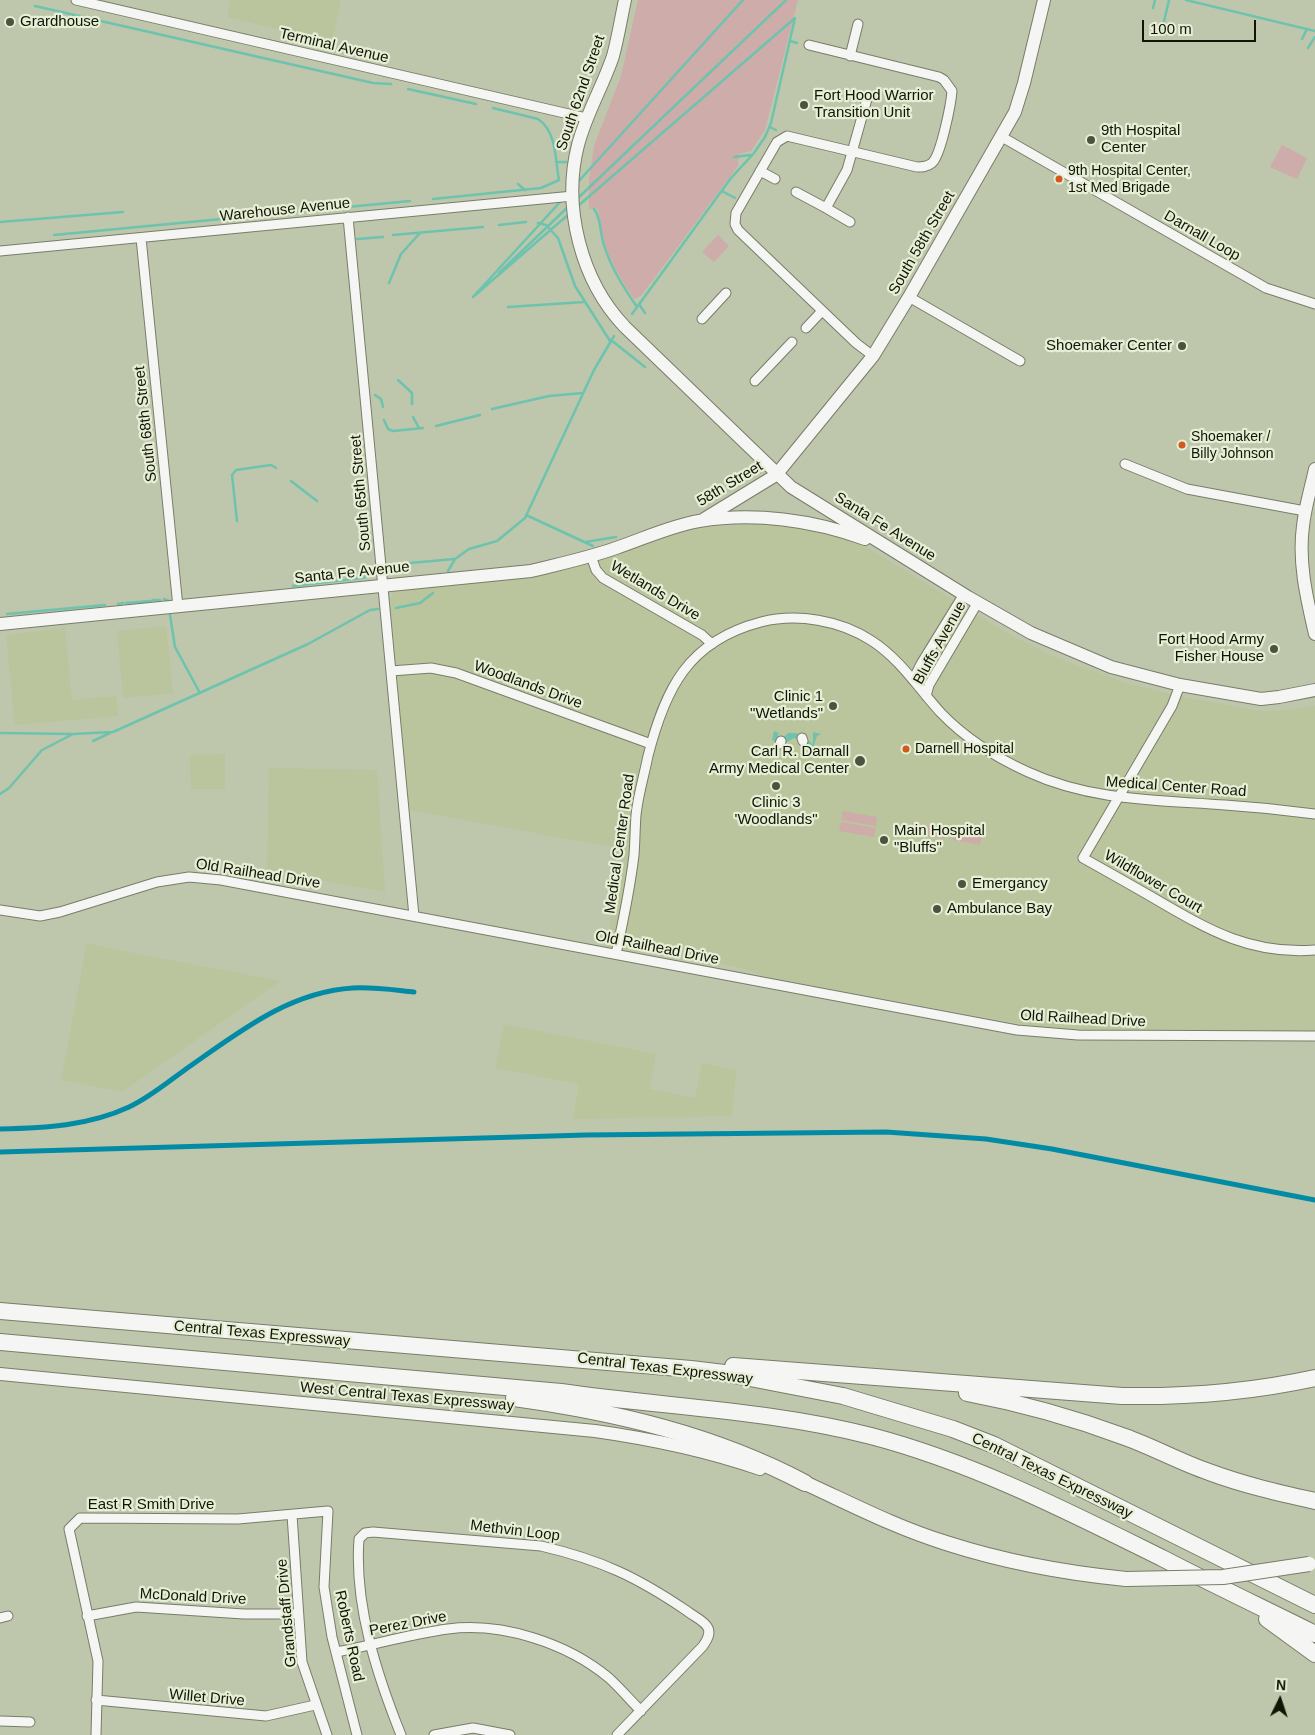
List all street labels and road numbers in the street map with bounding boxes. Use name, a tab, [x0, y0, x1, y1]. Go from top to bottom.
street label: Terminal Avenue	[278, 25, 390, 67]
street label: South 62nd Street	[553, 33, 609, 153]
street label: South 58th Street	[885, 188, 959, 298]
street label: Warehouse Avenue	[219, 194, 351, 226]
street label: Darnall Loop	[1161, 207, 1243, 265]
street label: South 68th Street	[131, 365, 161, 483]
street label: South 65th Street	[347, 434, 375, 552]
street label: 58th Street	[694, 457, 766, 511]
street label: Santa Fe Avenue	[831, 489, 939, 565]
street label: Wetlands Drive	[607, 557, 703, 625]
street label: Santa Fe Avenue	[294, 558, 410, 588]
street label: Bluffs Avenue	[910, 598, 970, 688]
street label: Woodlands Drive	[471, 657, 585, 713]
street label: Medical Center Road	[601, 773, 639, 915]
street label: Medical Center Road	[1105, 773, 1247, 801]
street label: Wildflower Court	[1101, 847, 1205, 917]
street label: Old Railhead Drive	[194, 855, 322, 893]
street label: Old Railhead Drive	[593, 927, 721, 969]
street label: Old Railhead Drive	[1020, 1007, 1146, 1031]
street label: Central Texas Expressway	[173, 1317, 351, 1351]
street label: Central Texas Expressway	[576, 1349, 754, 1389]
street label: West Central Texas Expressway	[299, 1379, 515, 1415]
street label: Central Texas Expressway	[969, 1429, 1135, 1523]
street label: East R Smith Drive	[88, 1496, 214, 1514]
street label: Methvin Loop	[469, 1517, 561, 1545]
street label: Grandstaff Drive	[273, 1558, 301, 1668]
street label: McDonald Drive	[139, 1585, 247, 1609]
street label: Roberts Road	[331, 1589, 367, 1683]
street label: Perez Drive	[368, 1608, 448, 1640]
street label: Willet Drive	[168, 1686, 246, 1710]

